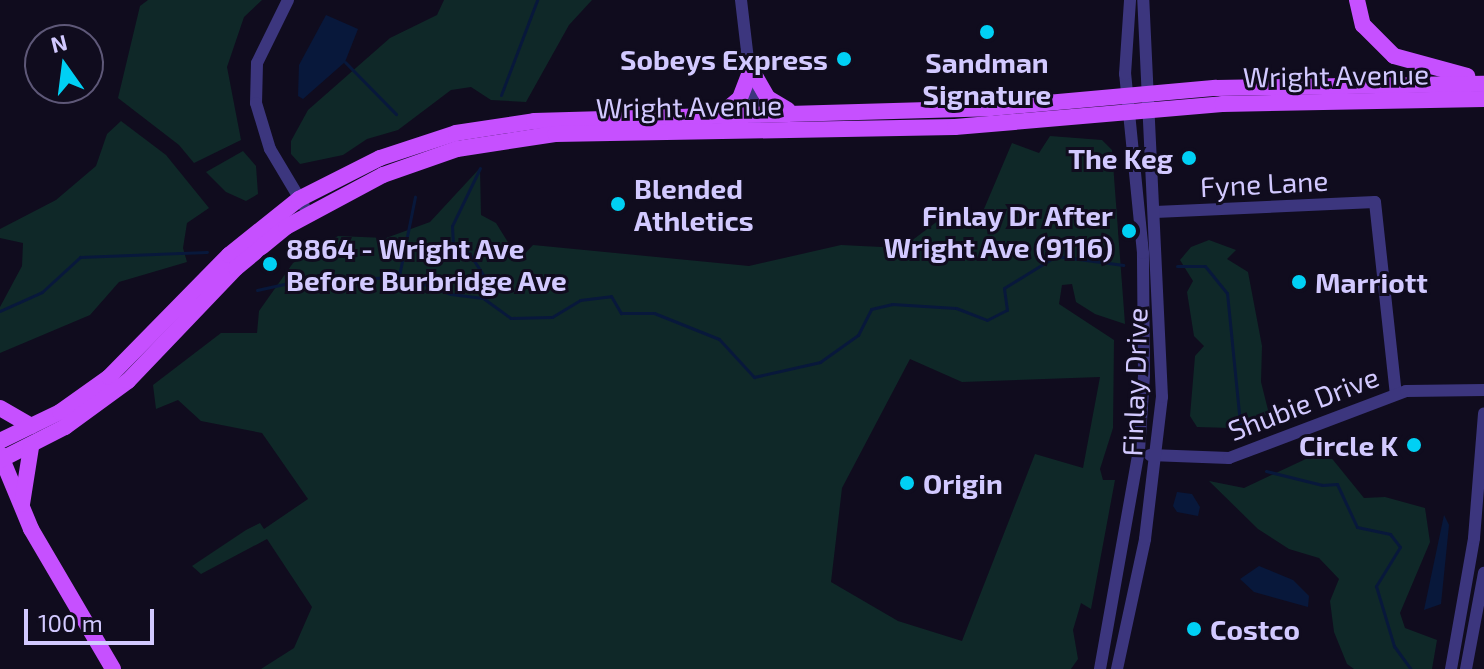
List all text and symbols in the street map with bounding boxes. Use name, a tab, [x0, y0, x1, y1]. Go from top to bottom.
marker: Sandman Signature	[978, 23, 996, 41]
north arrow	[24, 24, 104, 104]
text: N	[48, 28, 70, 57]
place label: Sobeys Express	[620, 42, 828, 76]
place label: Sandman Signature	[923, 45, 1051, 111]
marker: Sobeys Express	[835, 50, 853, 68]
street label: Wright Avenue	[1242, 57, 1430, 93]
street label: Wright Avenue	[595, 88, 783, 124]
place label: The Keg	[1068, 141, 1173, 175]
marker: The Keg	[1180, 149, 1198, 167]
street label: Fyne Lane	[1199, 163, 1329, 203]
place label: Blended Athletics	[634, 171, 754, 237]
marker: Blended Athletics	[609, 195, 627, 213]
place label: Finlay Dr After Wright Ave (9116)	[883, 198, 1113, 264]
marker: Finlay Dr After Wright Ave (9116)	[1120, 222, 1138, 240]
place label: 8864 - Wright Ave Before Burbridge Ave	[286, 231, 567, 297]
marker: 8864 - Wright Ave Before Burbridge Ave	[261, 255, 279, 273]
place label: Marriott	[1315, 265, 1428, 299]
marker: Marriott	[1290, 273, 1308, 291]
street label: Finlay Drive	[1115, 307, 1153, 457]
street label: Shubie Drive	[1223, 359, 1383, 447]
place label: Circle K	[1299, 428, 1398, 462]
marker: Circle K	[1405, 436, 1423, 454]
place label: Origin	[923, 466, 1003, 500]
marker: Origin	[898, 474, 916, 492]
scale bar	[28, 593, 158, 643]
text: 100 m	[38, 608, 103, 637]
place label: Costco	[1210, 612, 1300, 646]
marker: Costco	[1185, 620, 1203, 638]

